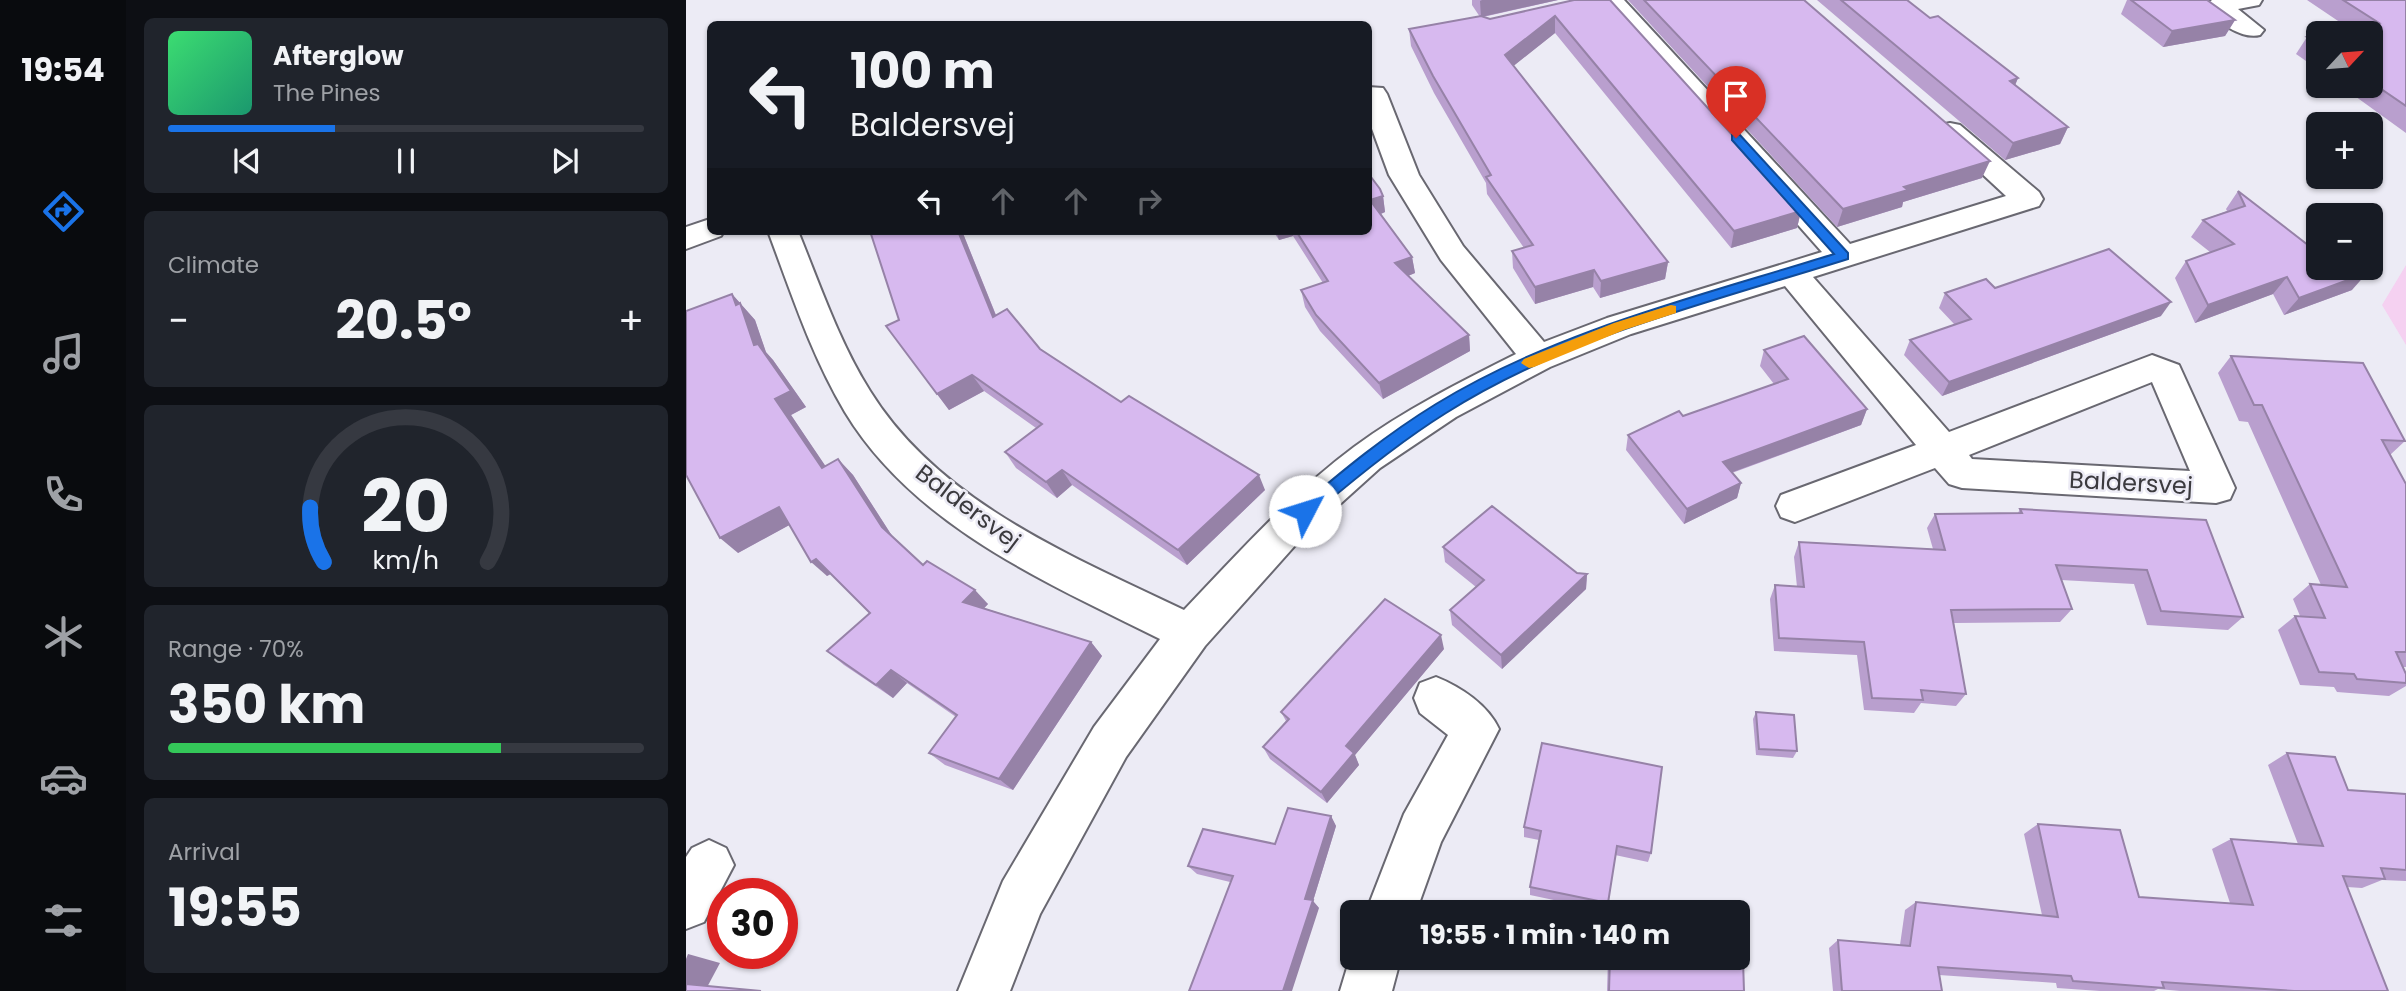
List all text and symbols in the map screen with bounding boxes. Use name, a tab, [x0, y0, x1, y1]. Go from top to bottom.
north arrow	[2306, 21, 2384, 98]
map controls	[2306, 21, 2383, 280]
text: 100 m	[850, 37, 995, 105]
text: Afterglow	[273, 38, 404, 74]
text: 19:54	[21, 47, 105, 92]
icon: left	[735, 49, 826, 140]
pin	[1706, 66, 1766, 138]
text: The Pines	[273, 77, 381, 109]
icon: arrive	[1717, 77, 1755, 115]
text: Baldersvej	[850, 102, 1015, 147]
button: +	[2306, 112, 2383, 189]
icon: previous	[228, 142, 266, 180]
icon: pause	[387, 142, 425, 180]
icon: next	[546, 142, 584, 180]
icon: left	[911, 182, 949, 220]
icon: ahead	[984, 182, 1022, 220]
icon: ahead	[1057, 182, 1095, 220]
icon: right	[1130, 182, 1168, 220]
icon: directions	[39, 187, 88, 236]
button: −	[2306, 203, 2383, 280]
text: Climate	[168, 249, 259, 281]
text: 20.5°	[335, 284, 472, 357]
text: −	[168, 294, 189, 347]
text: +	[618, 294, 644, 347]
icon: music	[39, 329, 88, 378]
text: 20	[361, 456, 451, 557]
street label: Baldersvej	[909, 456, 1028, 557]
street label: Baldersvej	[2068, 463, 2194, 502]
icon: phone	[39, 470, 88, 519]
position arrow	[1268, 474, 1342, 548]
text: km/h	[373, 542, 439, 577]
icon: climate	[39, 612, 88, 661]
text: Range · 70%	[168, 633, 304, 665]
text: 350 km	[168, 668, 365, 741]
icon: car	[39, 754, 88, 803]
text: Arrival	[168, 836, 240, 868]
text: 19:55	[168, 871, 302, 944]
speed limit sign: 30	[707, 878, 798, 969]
icon: filters	[39, 896, 88, 945]
text: 19:55 · 1 min · 140 m	[1420, 917, 1670, 953]

